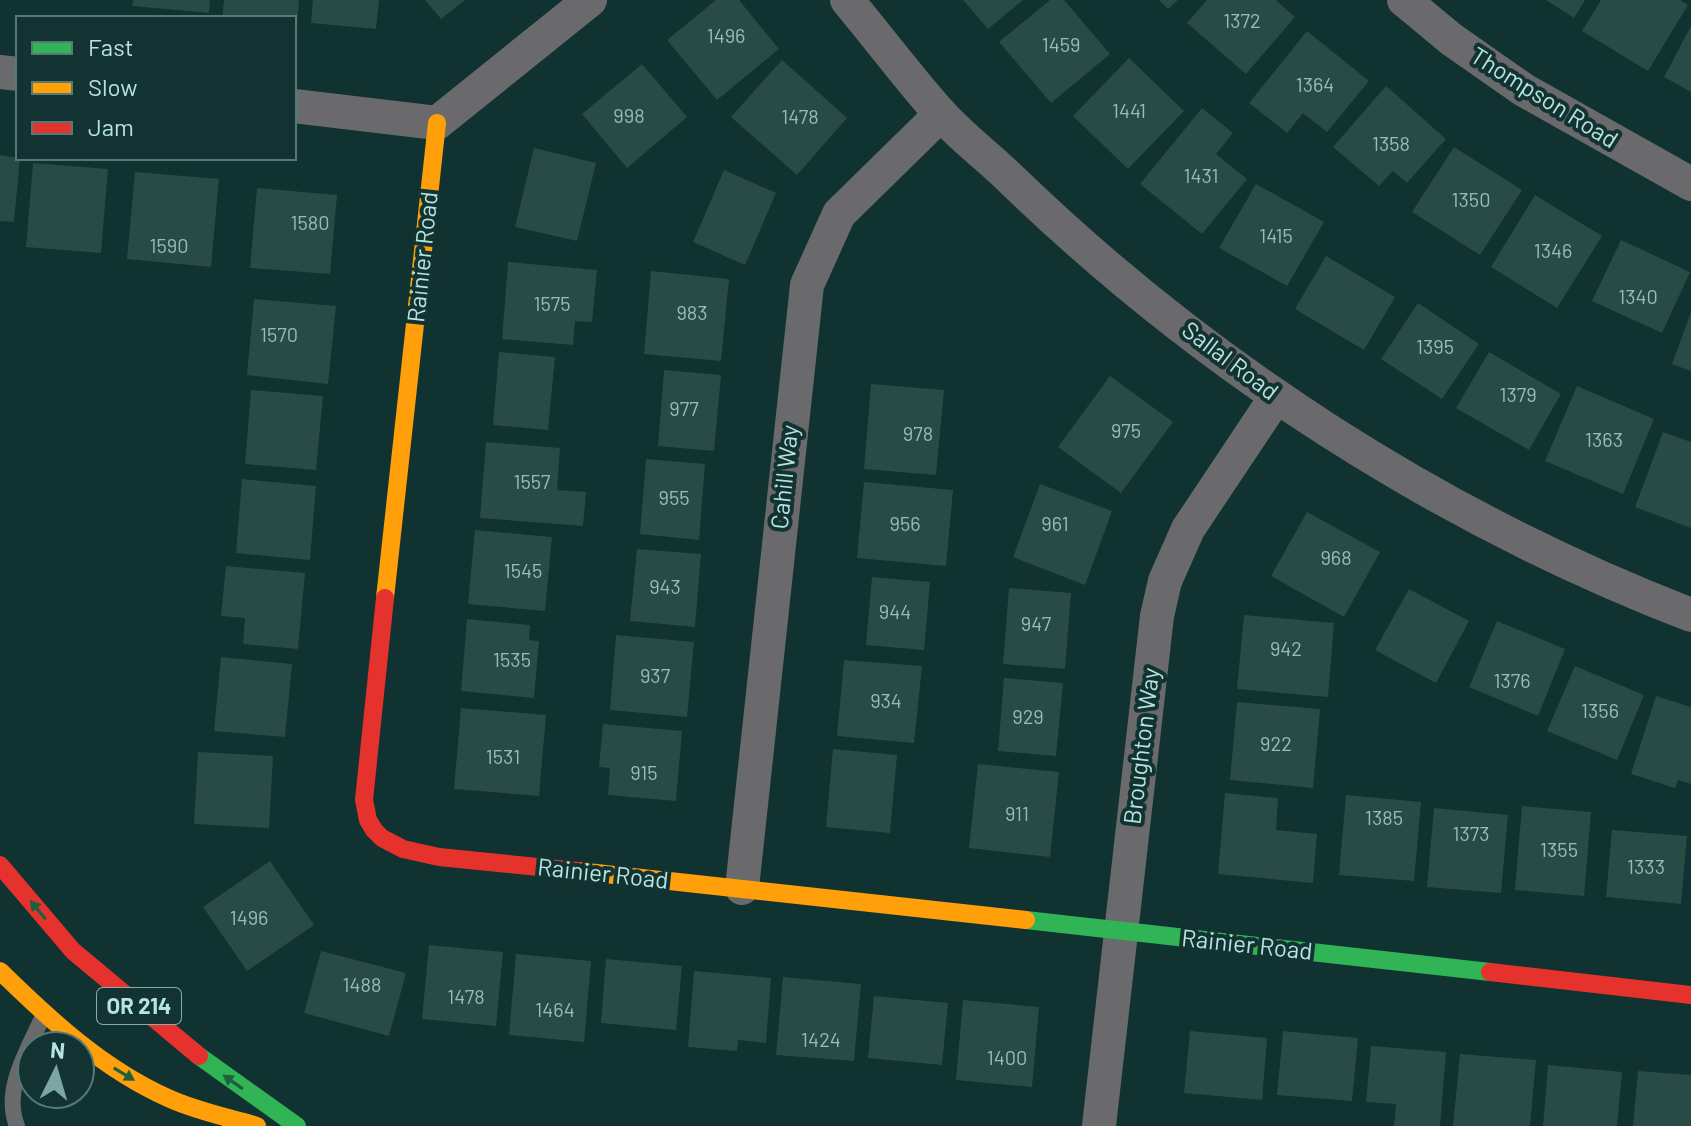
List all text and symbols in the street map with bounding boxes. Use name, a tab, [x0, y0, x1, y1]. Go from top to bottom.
house number: 1372	[1223, 8, 1261, 32]
legend	[16, 16, 296, 160]
house number: 1496	[707, 23, 745, 47]
text: Fast	[88, 32, 133, 61]
house number: 1459	[1042, 32, 1080, 56]
street label: Thompson Road	[1466, 40, 1624, 154]
text: Slow	[88, 72, 137, 101]
house number: 1364	[1296, 72, 1334, 96]
house number: 1441	[1112, 98, 1146, 122]
house number: 998	[613, 103, 645, 127]
house number: 1478	[781, 104, 819, 128]
text: Jam	[88, 112, 134, 141]
house number: 1358	[1372, 131, 1410, 155]
house number: 1431	[1183, 163, 1219, 187]
house number: 1350	[1452, 187, 1490, 211]
street label: Rainier Road	[400, 190, 443, 324]
house number: 1580	[291, 210, 330, 234]
house number: 1415	[1259, 223, 1293, 247]
house number: 1590	[150, 233, 189, 257]
house number: 1346	[1534, 238, 1572, 262]
house number: 1340	[1618, 284, 1658, 308]
house number: 1575	[533, 291, 571, 315]
house number: 983	[676, 300, 708, 324]
street label: Sallal Road	[1177, 314, 1285, 405]
house number: 1570	[260, 322, 298, 346]
house number: 1395	[1416, 334, 1454, 358]
house number: 1379	[1499, 382, 1537, 406]
house number: 977	[669, 396, 699, 420]
house number: 975	[1111, 418, 1141, 442]
house number: 978	[903, 421, 933, 445]
street label: Cahill Way	[764, 423, 803, 530]
house number: 1363	[1585, 427, 1623, 451]
house number: 1557	[513, 469, 551, 493]
house number: 955	[659, 485, 689, 509]
house number: 956	[890, 511, 921, 535]
house number: 961	[1041, 511, 1069, 535]
house number: 968	[1320, 545, 1352, 569]
house number: 1545	[504, 558, 542, 582]
house number: 943	[649, 574, 681, 598]
house number: 944	[879, 599, 911, 623]
house number: 947	[1021, 611, 1052, 635]
house number: 942	[1270, 636, 1302, 660]
house number: 1535	[493, 647, 531, 671]
house number: 937	[640, 663, 671, 687]
street label: Broughton Way	[1117, 666, 1165, 826]
house number: 1376	[1493, 668, 1531, 692]
house number: 934	[870, 688, 902, 712]
house number: 1356	[1581, 698, 1619, 722]
house number: 929	[1012, 704, 1044, 728]
house number: 922	[1260, 731, 1292, 755]
house number: 1531	[486, 744, 520, 768]
house number: 915	[630, 760, 658, 784]
house number: 911	[1005, 801, 1029, 825]
house number: 1385	[1365, 805, 1403, 829]
house number: 1373	[1452, 821, 1490, 845]
house number: 1355	[1540, 837, 1578, 861]
street label: Rainier Road	[536, 851, 670, 894]
house number: 1333	[1627, 854, 1665, 878]
one-way arrow	[30, 901, 47, 921]
house number: 1496	[230, 905, 268, 929]
street label: Rainier Road	[1180, 922, 1314, 965]
house number: 1488	[343, 972, 381, 996]
house number: 1478	[447, 984, 485, 1008]
road number: OR 214	[97, 988, 181, 1024]
house number: 1464	[535, 997, 575, 1021]
house number: 1424	[801, 1027, 841, 1051]
north arrow	[16, 1030, 96, 1110]
text: N	[49, 1035, 66, 1063]
house number: 1400	[987, 1045, 1027, 1069]
one-way arrow	[113, 1066, 135, 1080]
one-way arrow	[222, 1075, 243, 1090]

